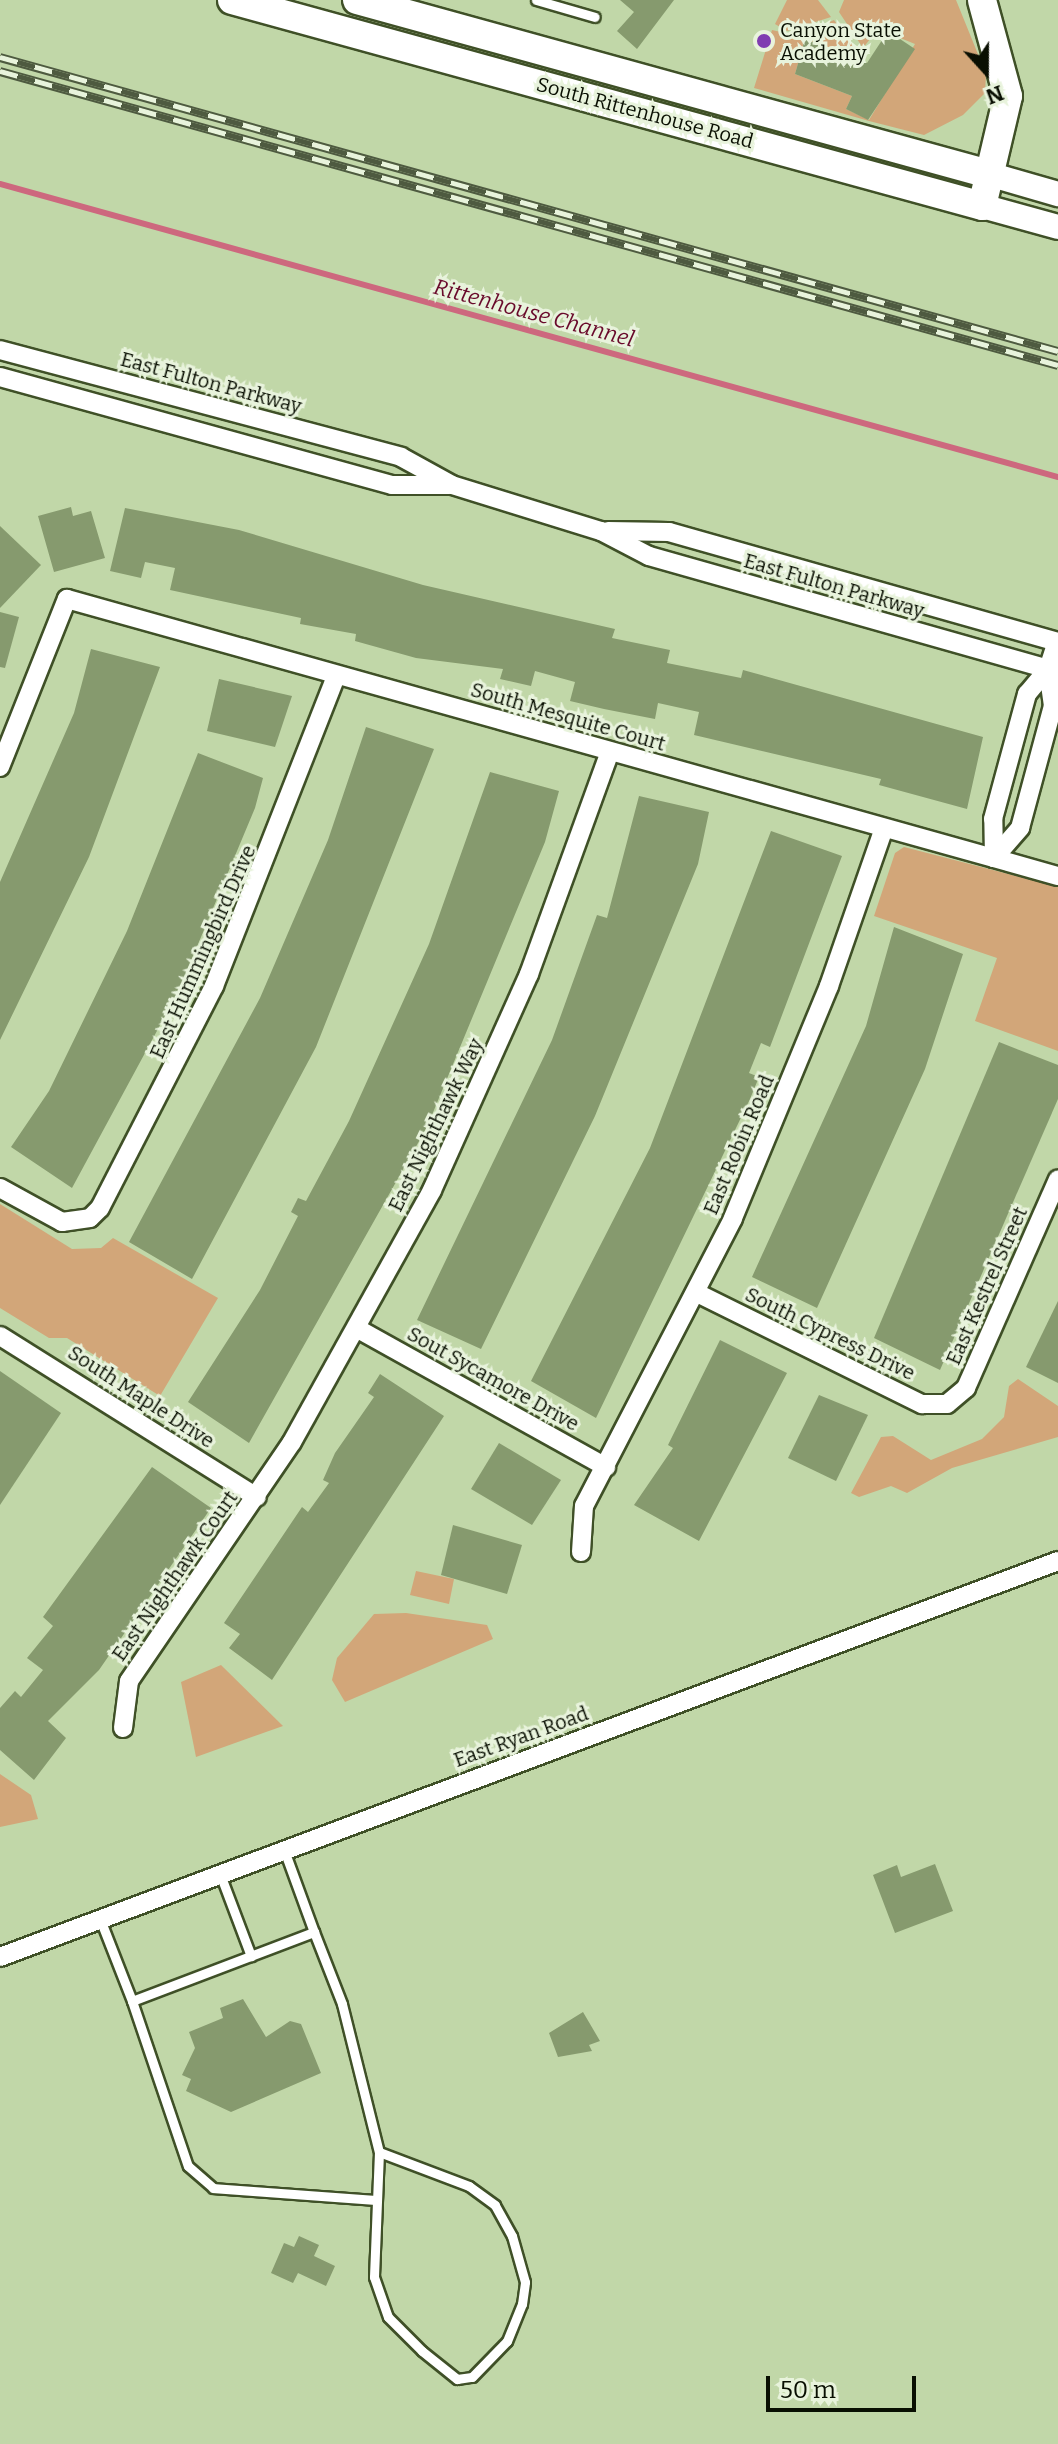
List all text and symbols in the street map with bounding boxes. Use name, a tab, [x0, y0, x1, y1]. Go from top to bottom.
place label: Canyon State Academy	[780, 18, 901, 65]
marker: Canyon State Academy	[755, 32, 773, 50]
north arrow	[946, 32, 1026, 112]
street label: South Rittenhouse Road	[534, 72, 756, 154]
text: N	[982, 79, 1008, 111]
water label: Rittenhouse Channel	[431, 274, 637, 352]
street label: East Fulton Parkway	[118, 347, 304, 419]
street label: East Fulton Parkway	[741, 549, 927, 623]
street label: South Mesquite Court	[468, 678, 668, 756]
street label: East Hummingbird Drive	[145, 842, 261, 1062]
street label: East Nighthawk Way	[384, 1034, 488, 1216]
street label: East Robin Road	[699, 1072, 779, 1218]
street label: East Kestrel Street	[941, 1203, 1033, 1369]
street label: South Cypress Drive	[741, 1283, 919, 1385]
street label: Sout Sycamore Drive	[403, 1322, 583, 1436]
street label: South Maple Drive	[63, 1341, 219, 1453]
street label: East Nighthawk Court	[107, 1486, 243, 1666]
street label: East Ryan Road	[451, 1702, 591, 1772]
scale bar	[770, 2360, 920, 2410]
text: 50 m	[780, 2376, 836, 2404]

